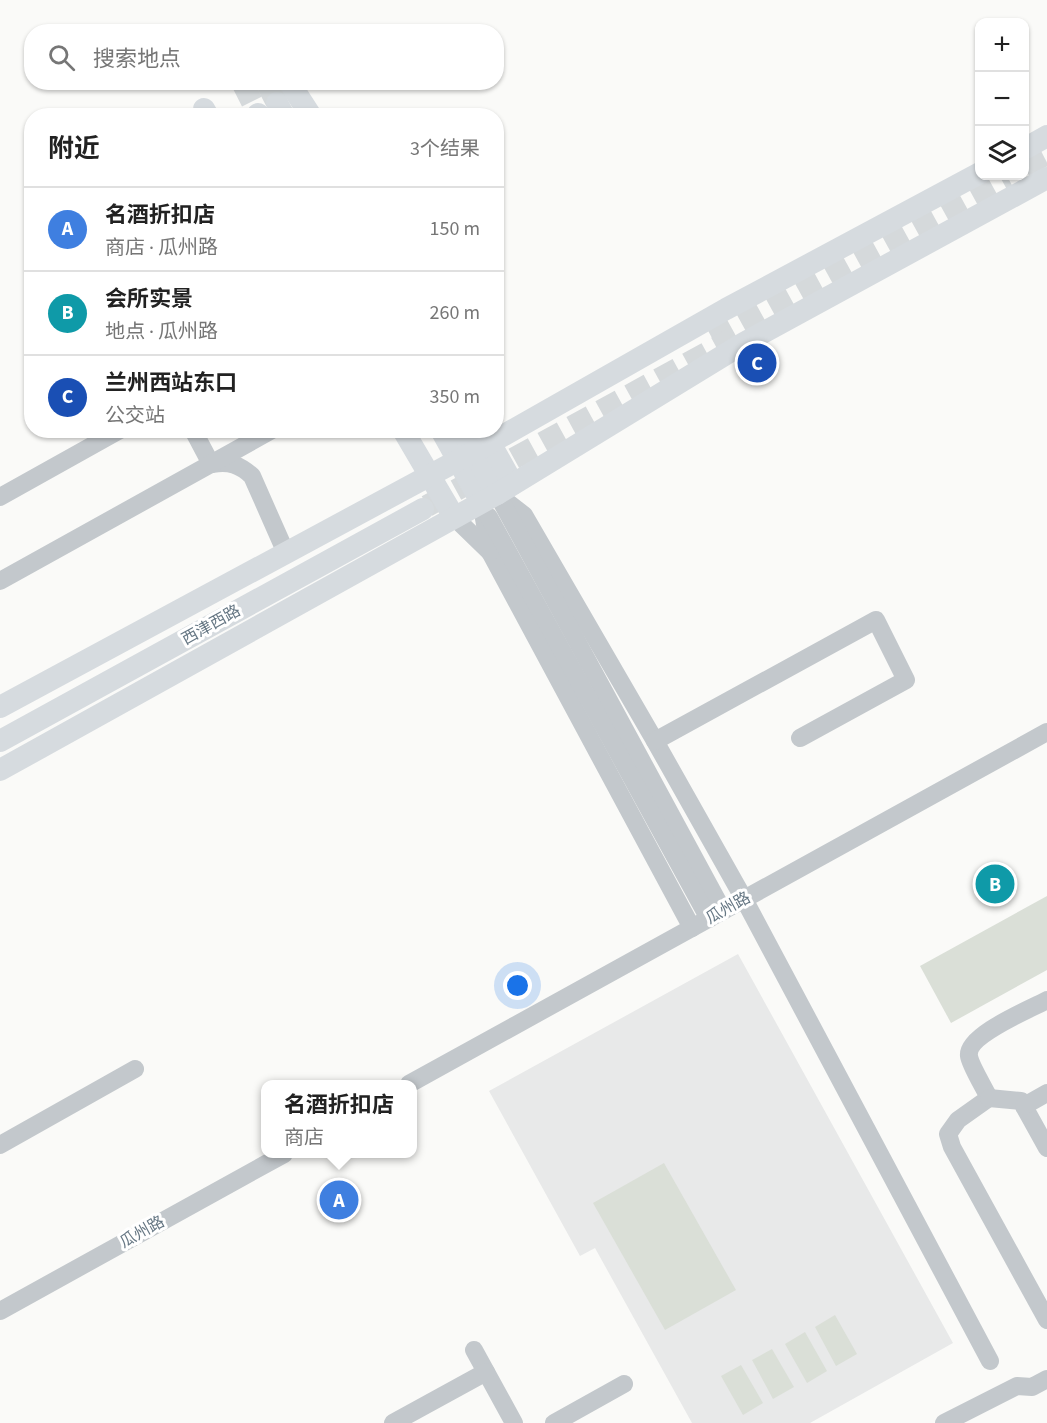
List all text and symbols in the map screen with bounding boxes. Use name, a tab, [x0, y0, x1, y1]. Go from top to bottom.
map controls	[975, 18, 1029, 180]
button: +	[975, 18, 1029, 72]
search box	[24, 24, 504, 90]
icon: search	[45, 41, 78, 74]
text: 搜索地点	[93, 43, 181, 75]
button: −	[975, 72, 1029, 126]
button: layers	[975, 126, 1029, 180]
text: 附近	[48, 130, 100, 167]
text: 3个结果	[410, 135, 480, 163]
text: 名酒折扣店	[105, 199, 215, 231]
text: A	[62, 215, 73, 243]
text: 150 m	[430, 215, 480, 243]
text: 商店 · 瓜州路	[105, 234, 218, 262]
text: 会所实景	[105, 283, 193, 315]
text: B	[61, 299, 74, 327]
text: 260 m	[430, 299, 480, 327]
text: 地点 · 瓜州路	[105, 318, 218, 346]
pin: C	[738, 340, 777, 386]
text: 兰州西站东口	[105, 367, 237, 399]
text: C	[62, 383, 73, 411]
text: 350 m	[430, 383, 480, 411]
text: 公交站	[105, 402, 165, 430]
street label: 西津西路	[178, 600, 244, 650]
pin: B	[976, 862, 1014, 906]
street label: 瓜州路	[702, 887, 754, 929]
your location	[503, 971, 532, 1000]
popup	[261, 1080, 417, 1158]
text: 名酒折扣店	[284, 1089, 394, 1121]
text: 商店	[284, 1124, 324, 1152]
pin: A	[320, 1178, 358, 1222]
street label: 瓜州路	[116, 1211, 168, 1253]

